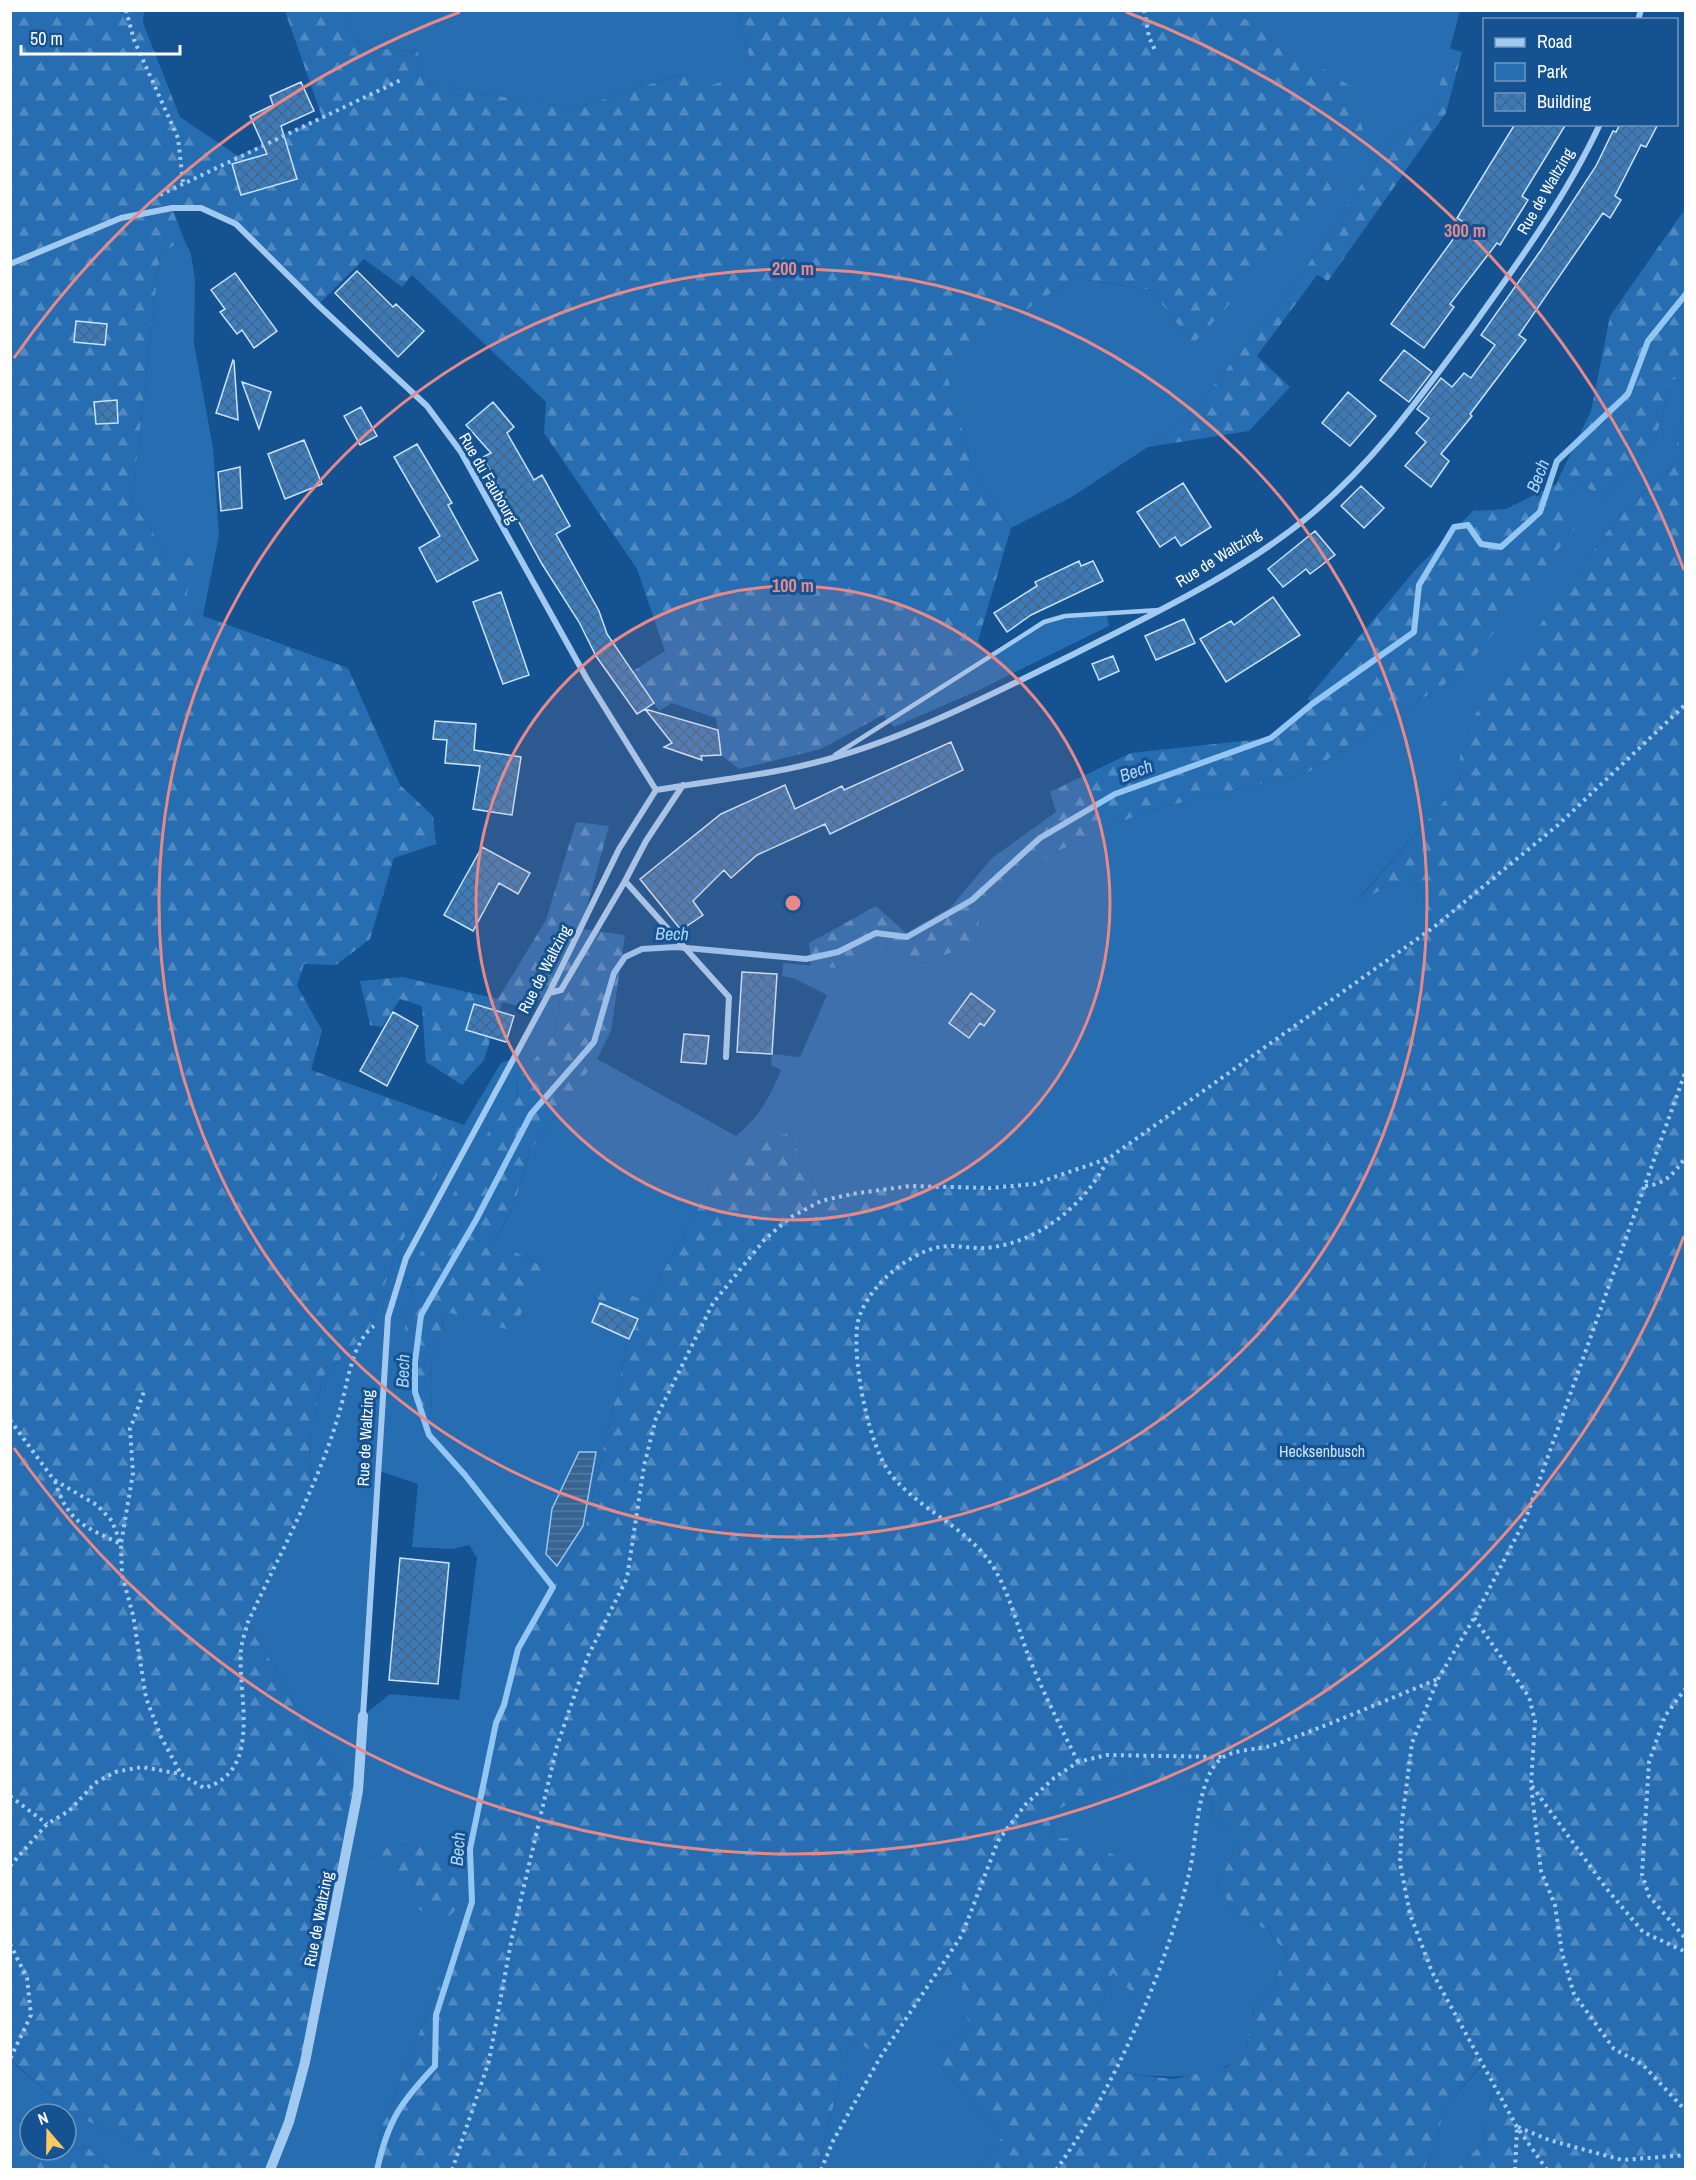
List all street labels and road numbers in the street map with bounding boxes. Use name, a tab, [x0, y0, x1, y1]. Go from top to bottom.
street label: Rue de Waltzing	[1511, 143, 1579, 238]
street label: Rue du Faubourg	[454, 429, 524, 528]
street label: Rue de Waltzing	[1171, 522, 1265, 592]
street label: Rue de Waltzing	[512, 920, 576, 1017]
street label: Rue de Waltzing	[351, 1389, 379, 1487]
street label: Rue de Waltzing	[298, 1869, 338, 1968]

